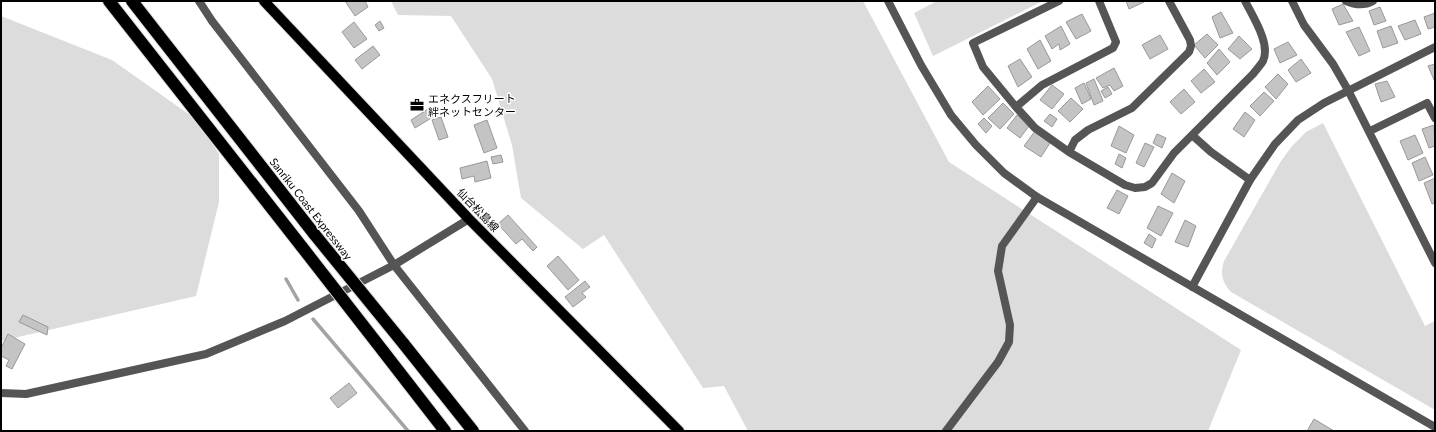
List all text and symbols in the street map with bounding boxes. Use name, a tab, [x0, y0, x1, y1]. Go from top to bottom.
place label: エネクスフリート 絆ネットセンター	[428, 92, 516, 118]
office icon: エネクスフリート 絆ネットセンター	[409, 97, 425, 113]
street label: Sanriku Coast Expressway	[268, 155, 355, 263]
street label: 仙台松島線	[455, 185, 502, 234]

